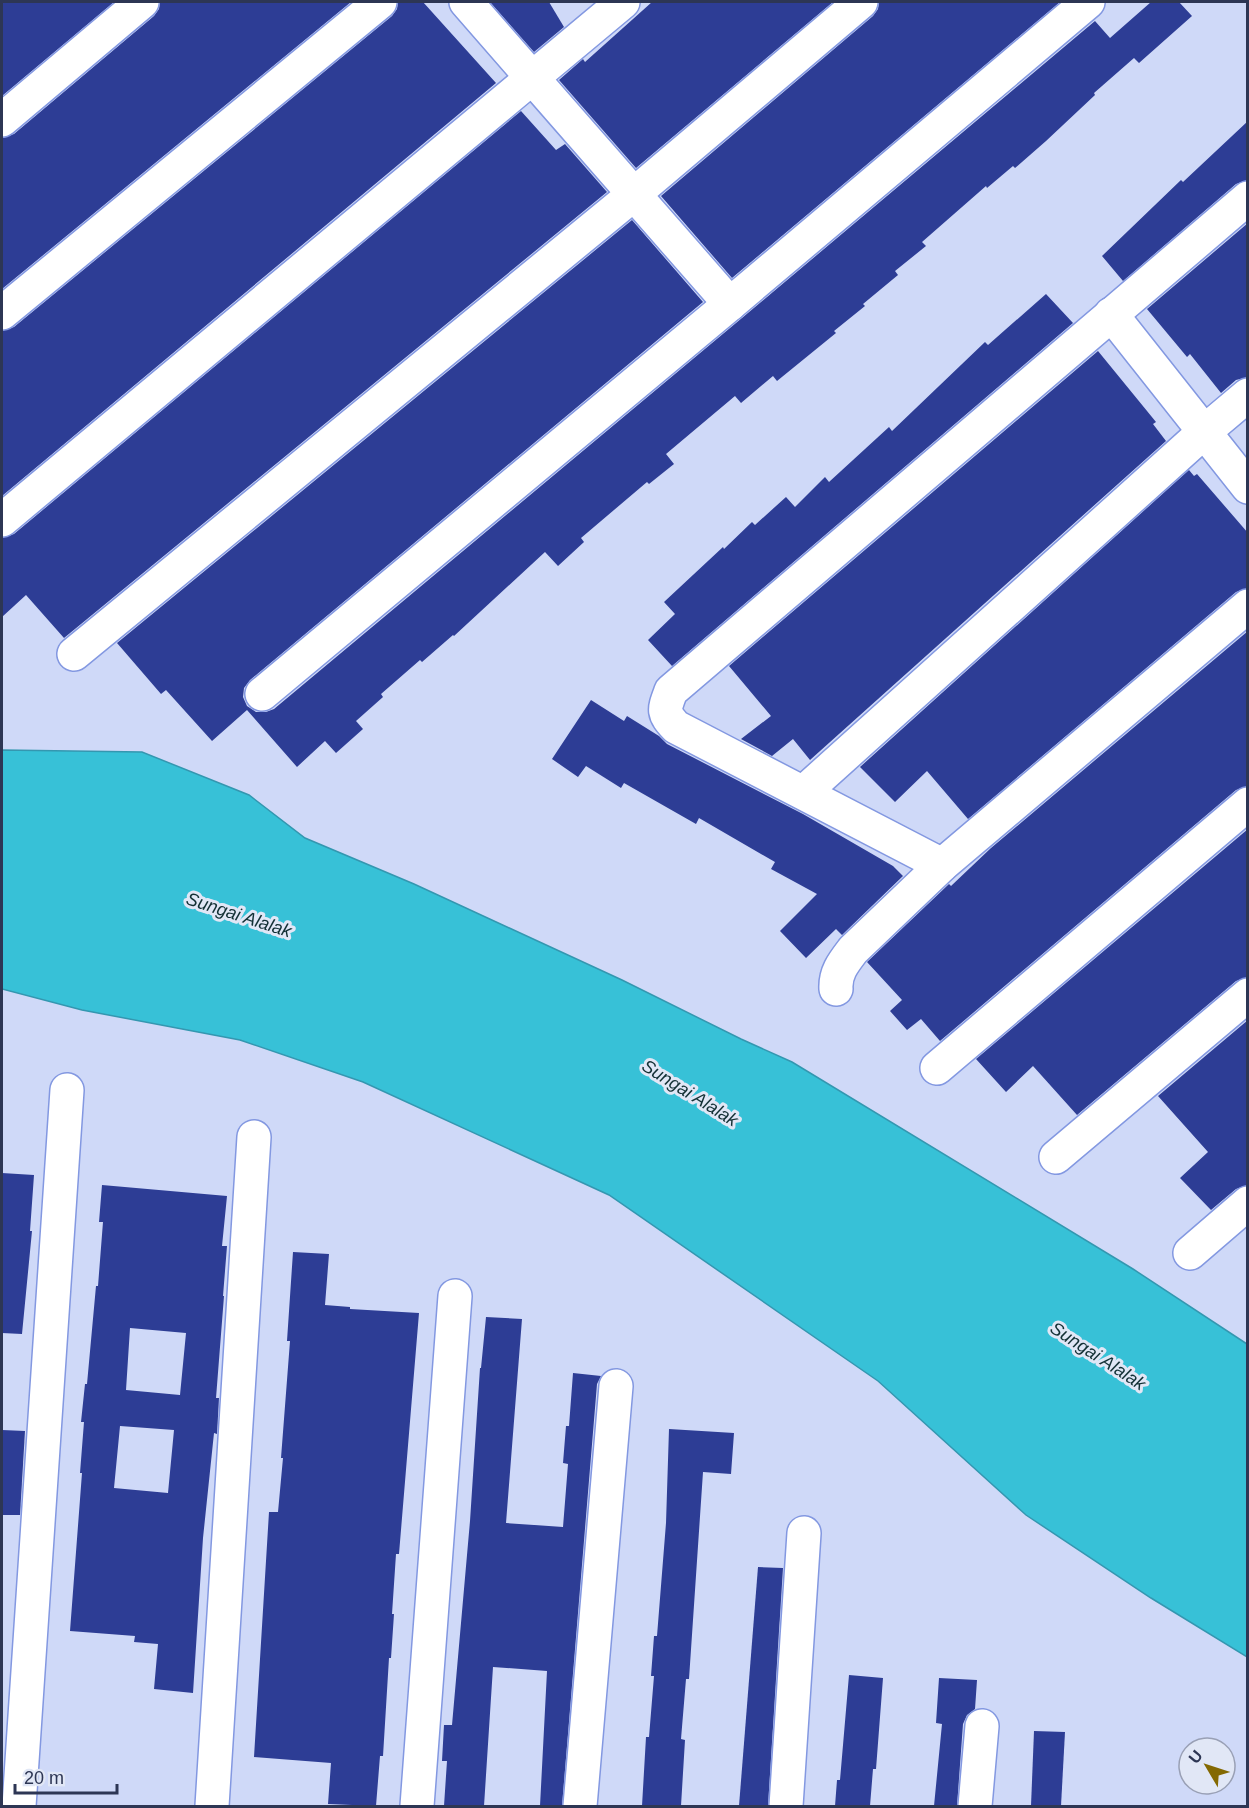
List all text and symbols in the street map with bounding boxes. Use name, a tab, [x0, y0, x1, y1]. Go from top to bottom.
water label: Sungai Alalak	[184, 889, 295, 942]
water label: Sungai Alalak	[638, 1056, 743, 1131]
water label: Sungai Alalak	[1047, 1318, 1150, 1395]
north arrow	[1177, 1736, 1237, 1796]
text: U	[1185, 1747, 1206, 1767]
scale bar	[15, 1757, 117, 1795]
text: 20 m	[24, 1768, 64, 1788]

